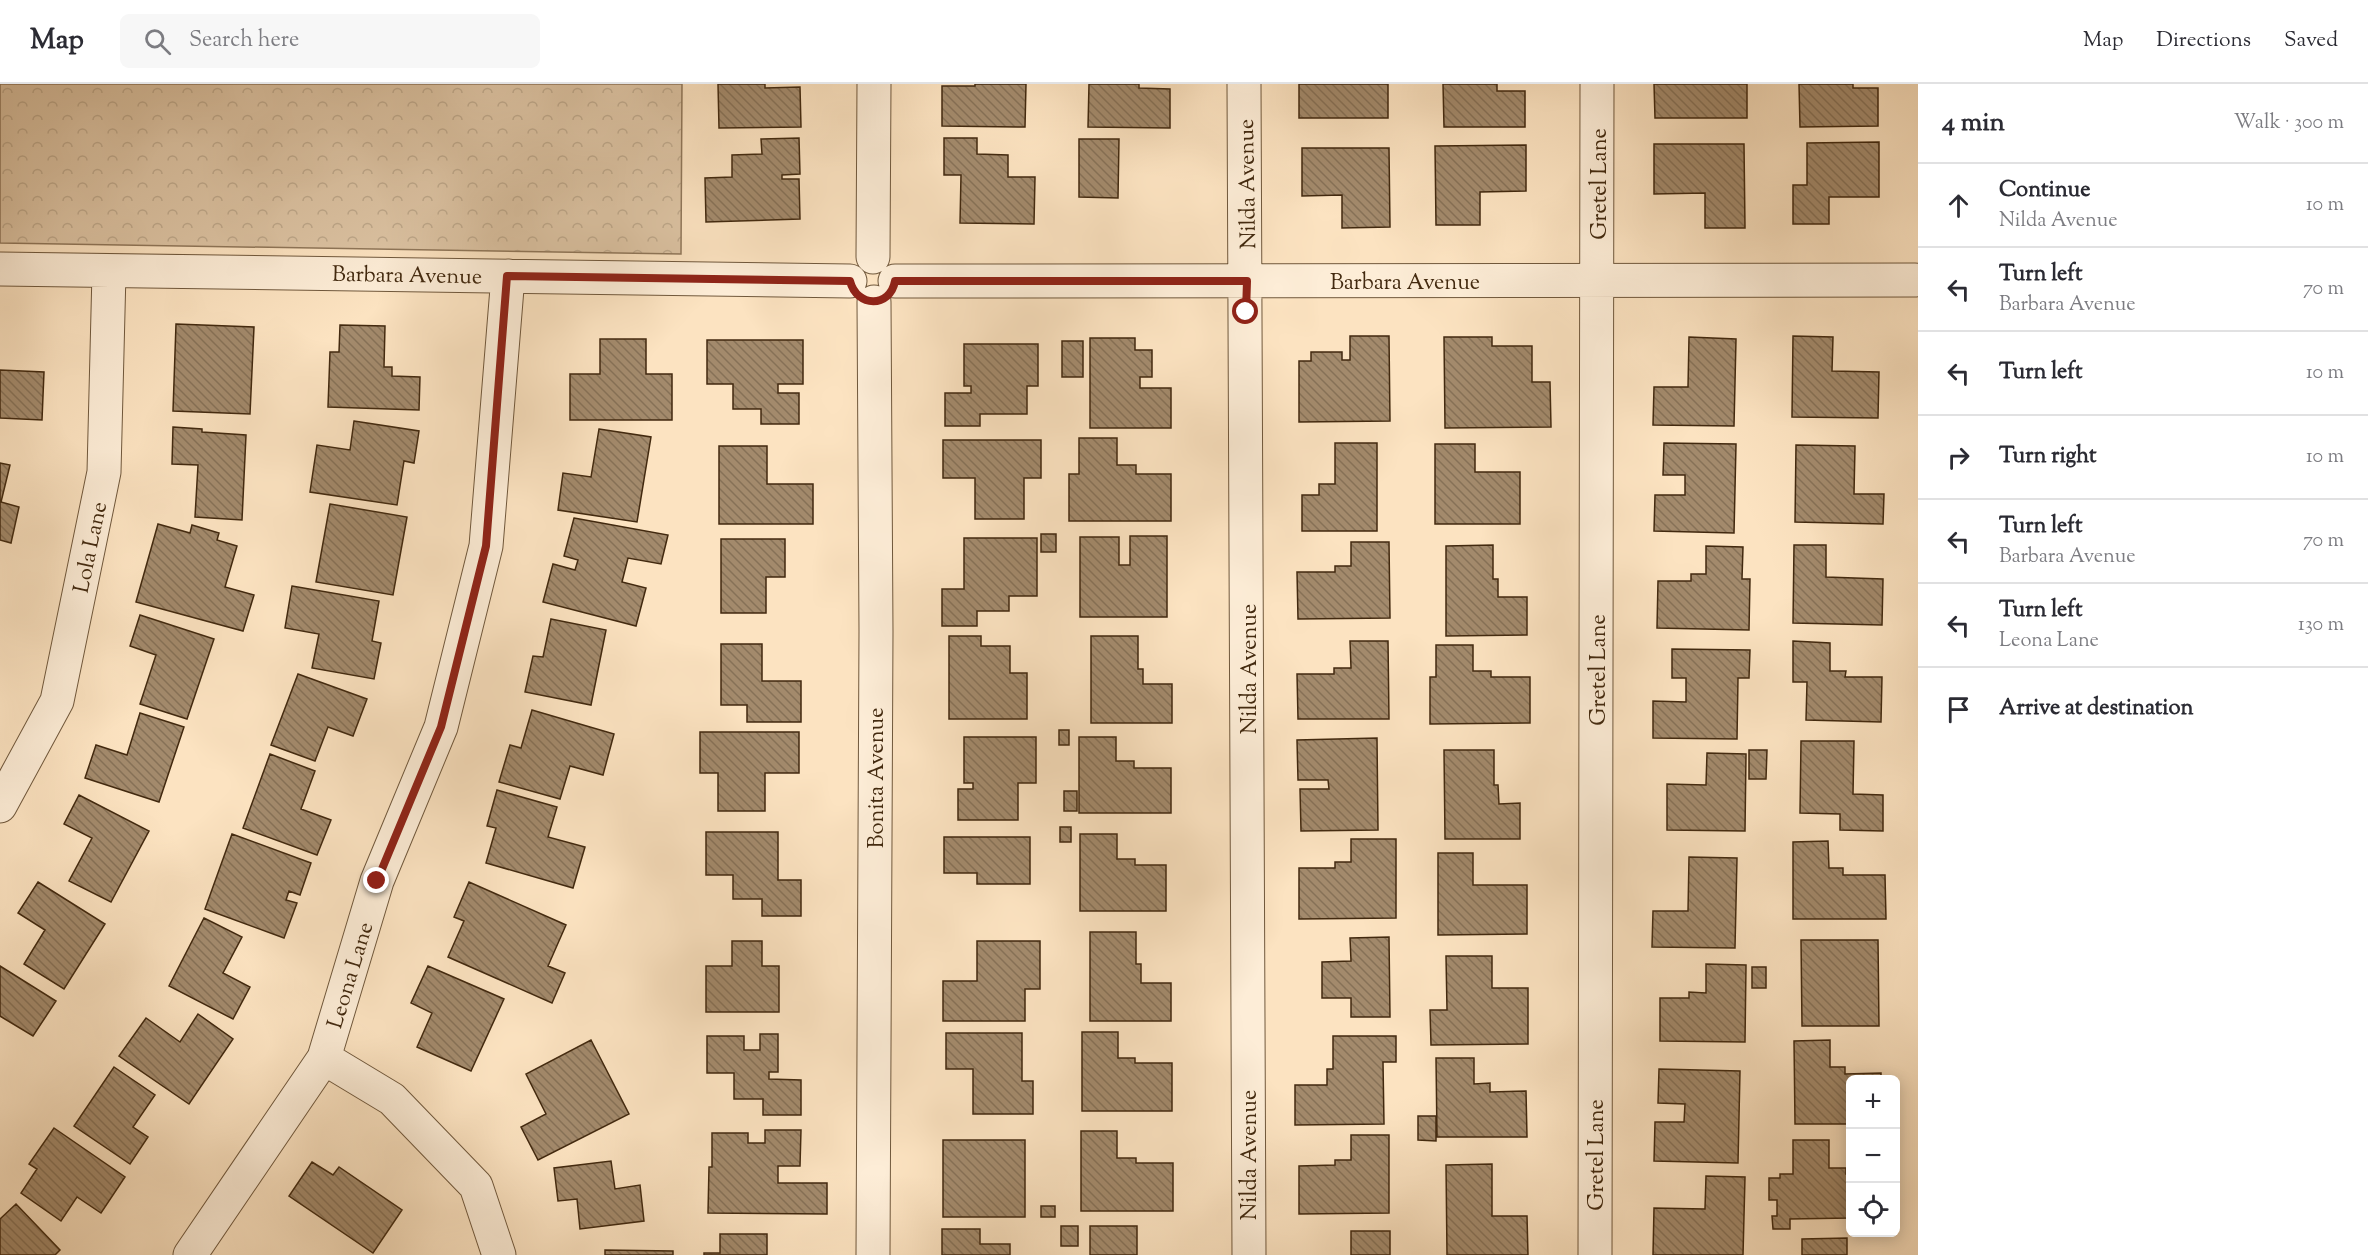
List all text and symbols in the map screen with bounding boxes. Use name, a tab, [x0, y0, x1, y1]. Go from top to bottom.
search box	[120, 14, 540, 68]
text: Map	[30, 21, 84, 61]
icon: search	[141, 25, 174, 58]
text: Search here	[189, 25, 299, 57]
text: Map	[2083, 26, 2123, 56]
text: Directions	[2156, 26, 2251, 56]
text: Saved	[2284, 26, 2338, 56]
text: 4 min	[1942, 105, 2005, 142]
text: Walk · 300 m	[2234, 109, 2344, 138]
street label: Nilda Avenue	[1232, 118, 1266, 249]
street label: Gretel Lane	[1585, 128, 1617, 240]
text: Continue	[1999, 175, 2090, 207]
icon: ahead	[1942, 189, 1975, 222]
text: 10 m	[2306, 191, 2344, 220]
text: Nilda Avenue	[1999, 207, 2118, 236]
text: Turn left	[1999, 259, 2082, 291]
street label: Barbara Avenue	[332, 260, 482, 294]
street label: Barbara Avenue	[1330, 268, 1480, 300]
icon: left	[1942, 273, 1975, 306]
text: 70 m	[2303, 275, 2344, 304]
text: Barbara Avenue	[1999, 291, 2136, 320]
route start	[1232, 298, 1258, 324]
icon: left	[1942, 357, 1975, 390]
text: Turn left	[1999, 357, 2082, 389]
text: 10 m	[2306, 359, 2344, 388]
icon: right	[1942, 441, 1975, 474]
text: Turn right	[1999, 441, 2096, 473]
text: 10 m	[2306, 443, 2344, 472]
street label: Lola Lane	[67, 499, 117, 596]
text: Turn left	[1999, 511, 2082, 543]
icon: left	[1942, 525, 1975, 558]
text: 70 m	[2303, 527, 2344, 556]
text: Barbara Avenue	[1999, 543, 2136, 572]
text: Turn left	[1999, 595, 2082, 627]
street label: Nilda Avenue	[1235, 604, 1267, 734]
icon: left	[1942, 609, 1975, 642]
text: 130 m	[2298, 611, 2344, 640]
street label: Gretel Lane	[1584, 614, 1616, 726]
text: Leona Lane	[1999, 627, 2099, 656]
icon: arrive	[1942, 693, 1975, 726]
text: Arrive at destination	[1999, 693, 2194, 725]
street label: Bonita Avenue	[862, 708, 894, 848]
route end	[363, 867, 389, 893]
street label: Leona Lane	[321, 919, 383, 1033]
map controls	[1846, 1075, 1900, 1237]
button: +	[1846, 1075, 1900, 1129]
street label: Nilda Avenue	[1235, 1090, 1267, 1220]
street label: Gretel Lane	[1582, 1099, 1614, 1211]
button: −	[1846, 1129, 1900, 1183]
button: locate	[1846, 1183, 1900, 1237]

